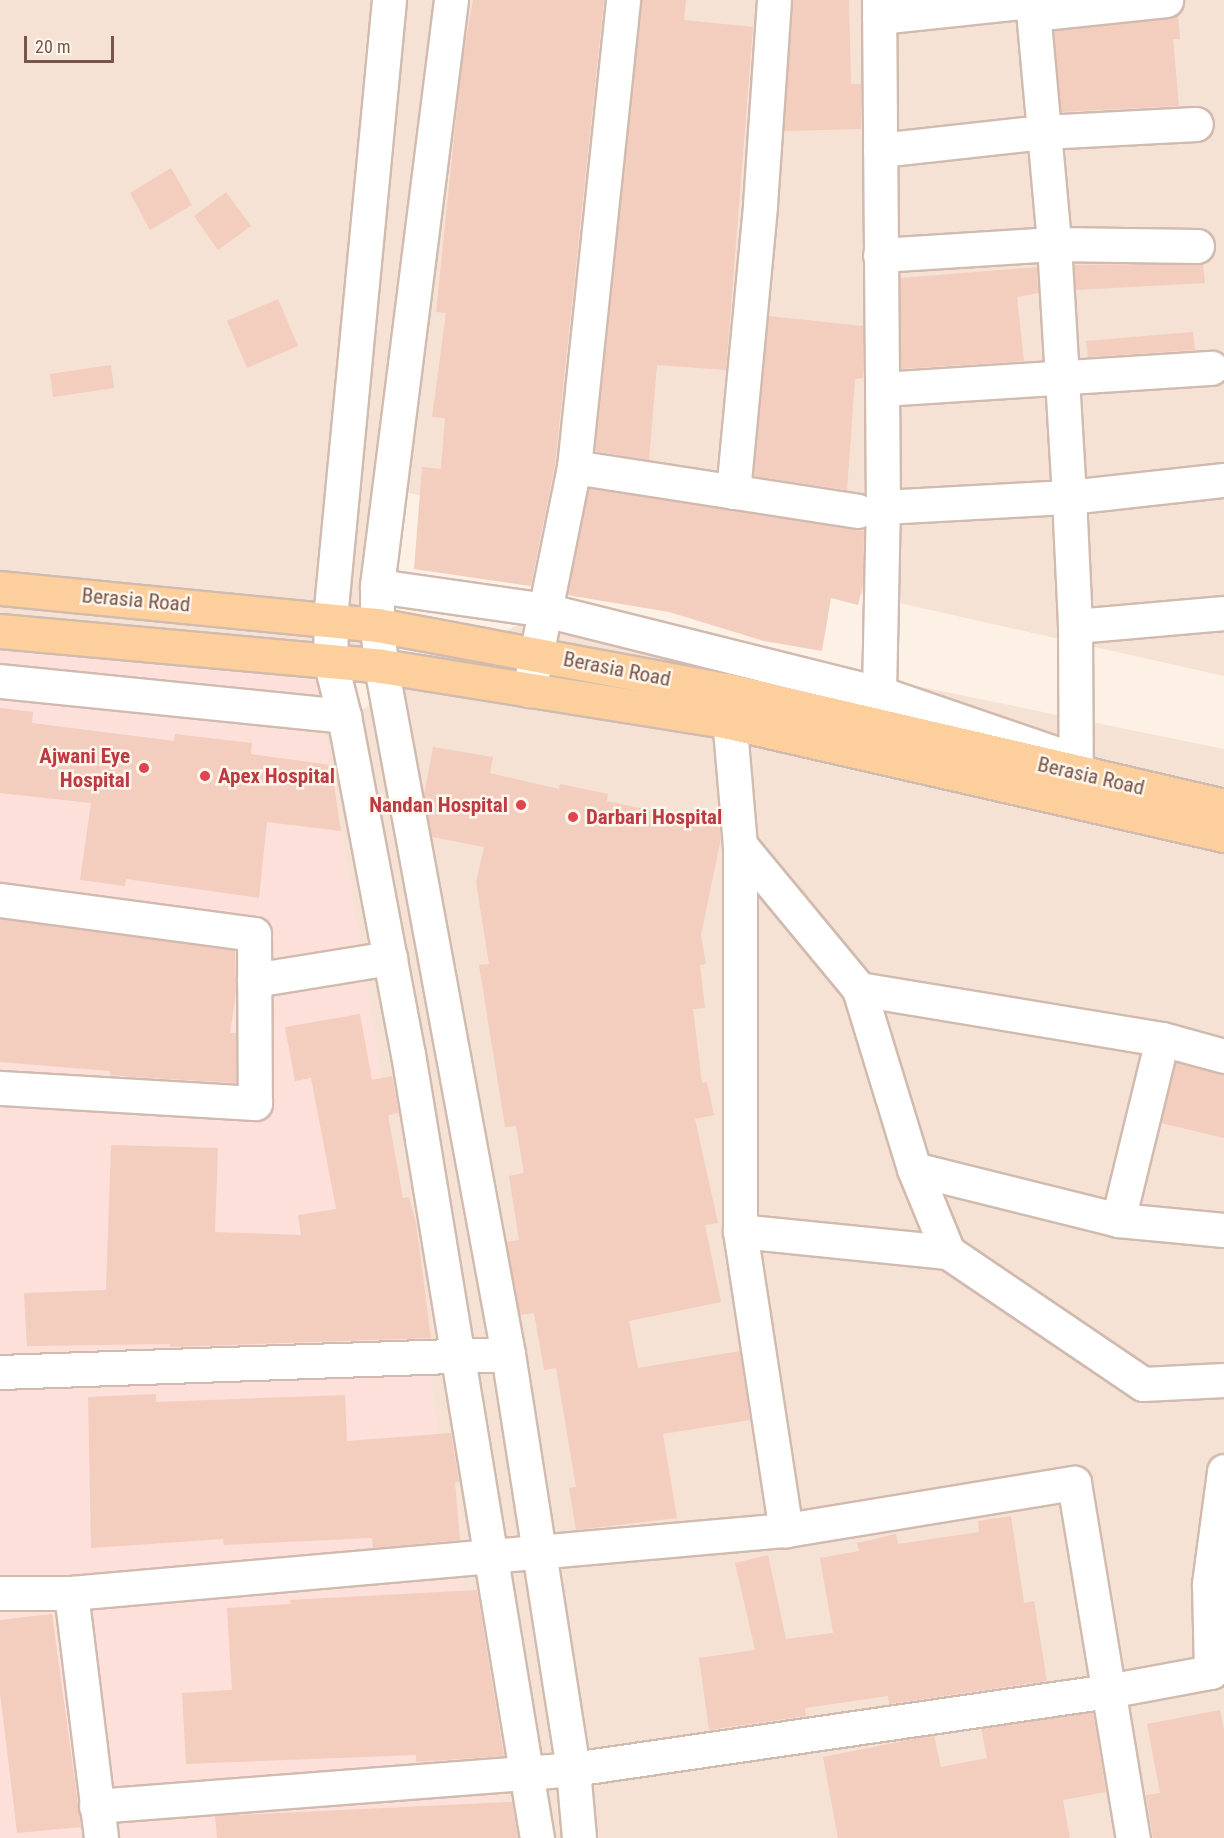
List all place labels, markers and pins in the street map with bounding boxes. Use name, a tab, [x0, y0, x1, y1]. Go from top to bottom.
place label: Ajwani Eye Hospital	[39, 743, 130, 793]
marker: Ajwani Eye Hospital	[135, 759, 153, 777]
place label: Apex Hospital	[218, 763, 335, 789]
marker: Apex Hospital	[196, 767, 214, 785]
place label: Nandan Hospital	[369, 792, 508, 818]
marker: Nandan Hospital	[512, 796, 530, 814]
place label: Darbari Hospital	[586, 804, 722, 830]
marker: Darbari Hospital	[564, 808, 582, 826]

